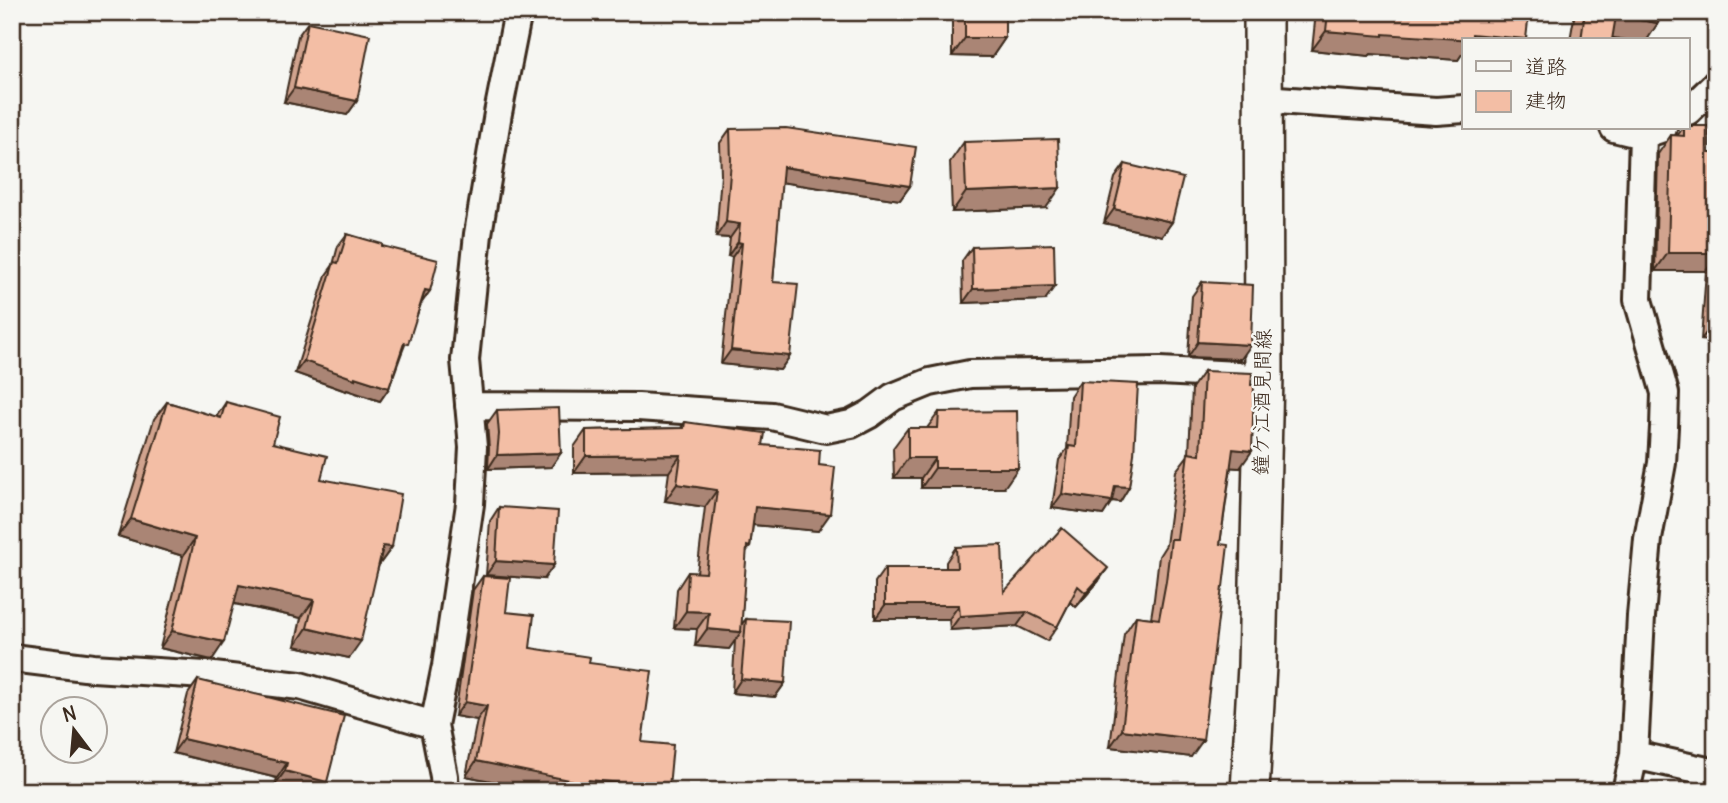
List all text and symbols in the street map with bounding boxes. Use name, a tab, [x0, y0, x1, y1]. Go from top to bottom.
legend	[1462, 38, 1690, 130]
text: 道路	[1525, 53, 1567, 80]
text: 建物	[1525, 87, 1567, 114]
street label: 鐘ケ江酒見間線	[1247, 328, 1276, 476]
north arrow	[38, 694, 108, 764]
text: N	[60, 700, 79, 727]

